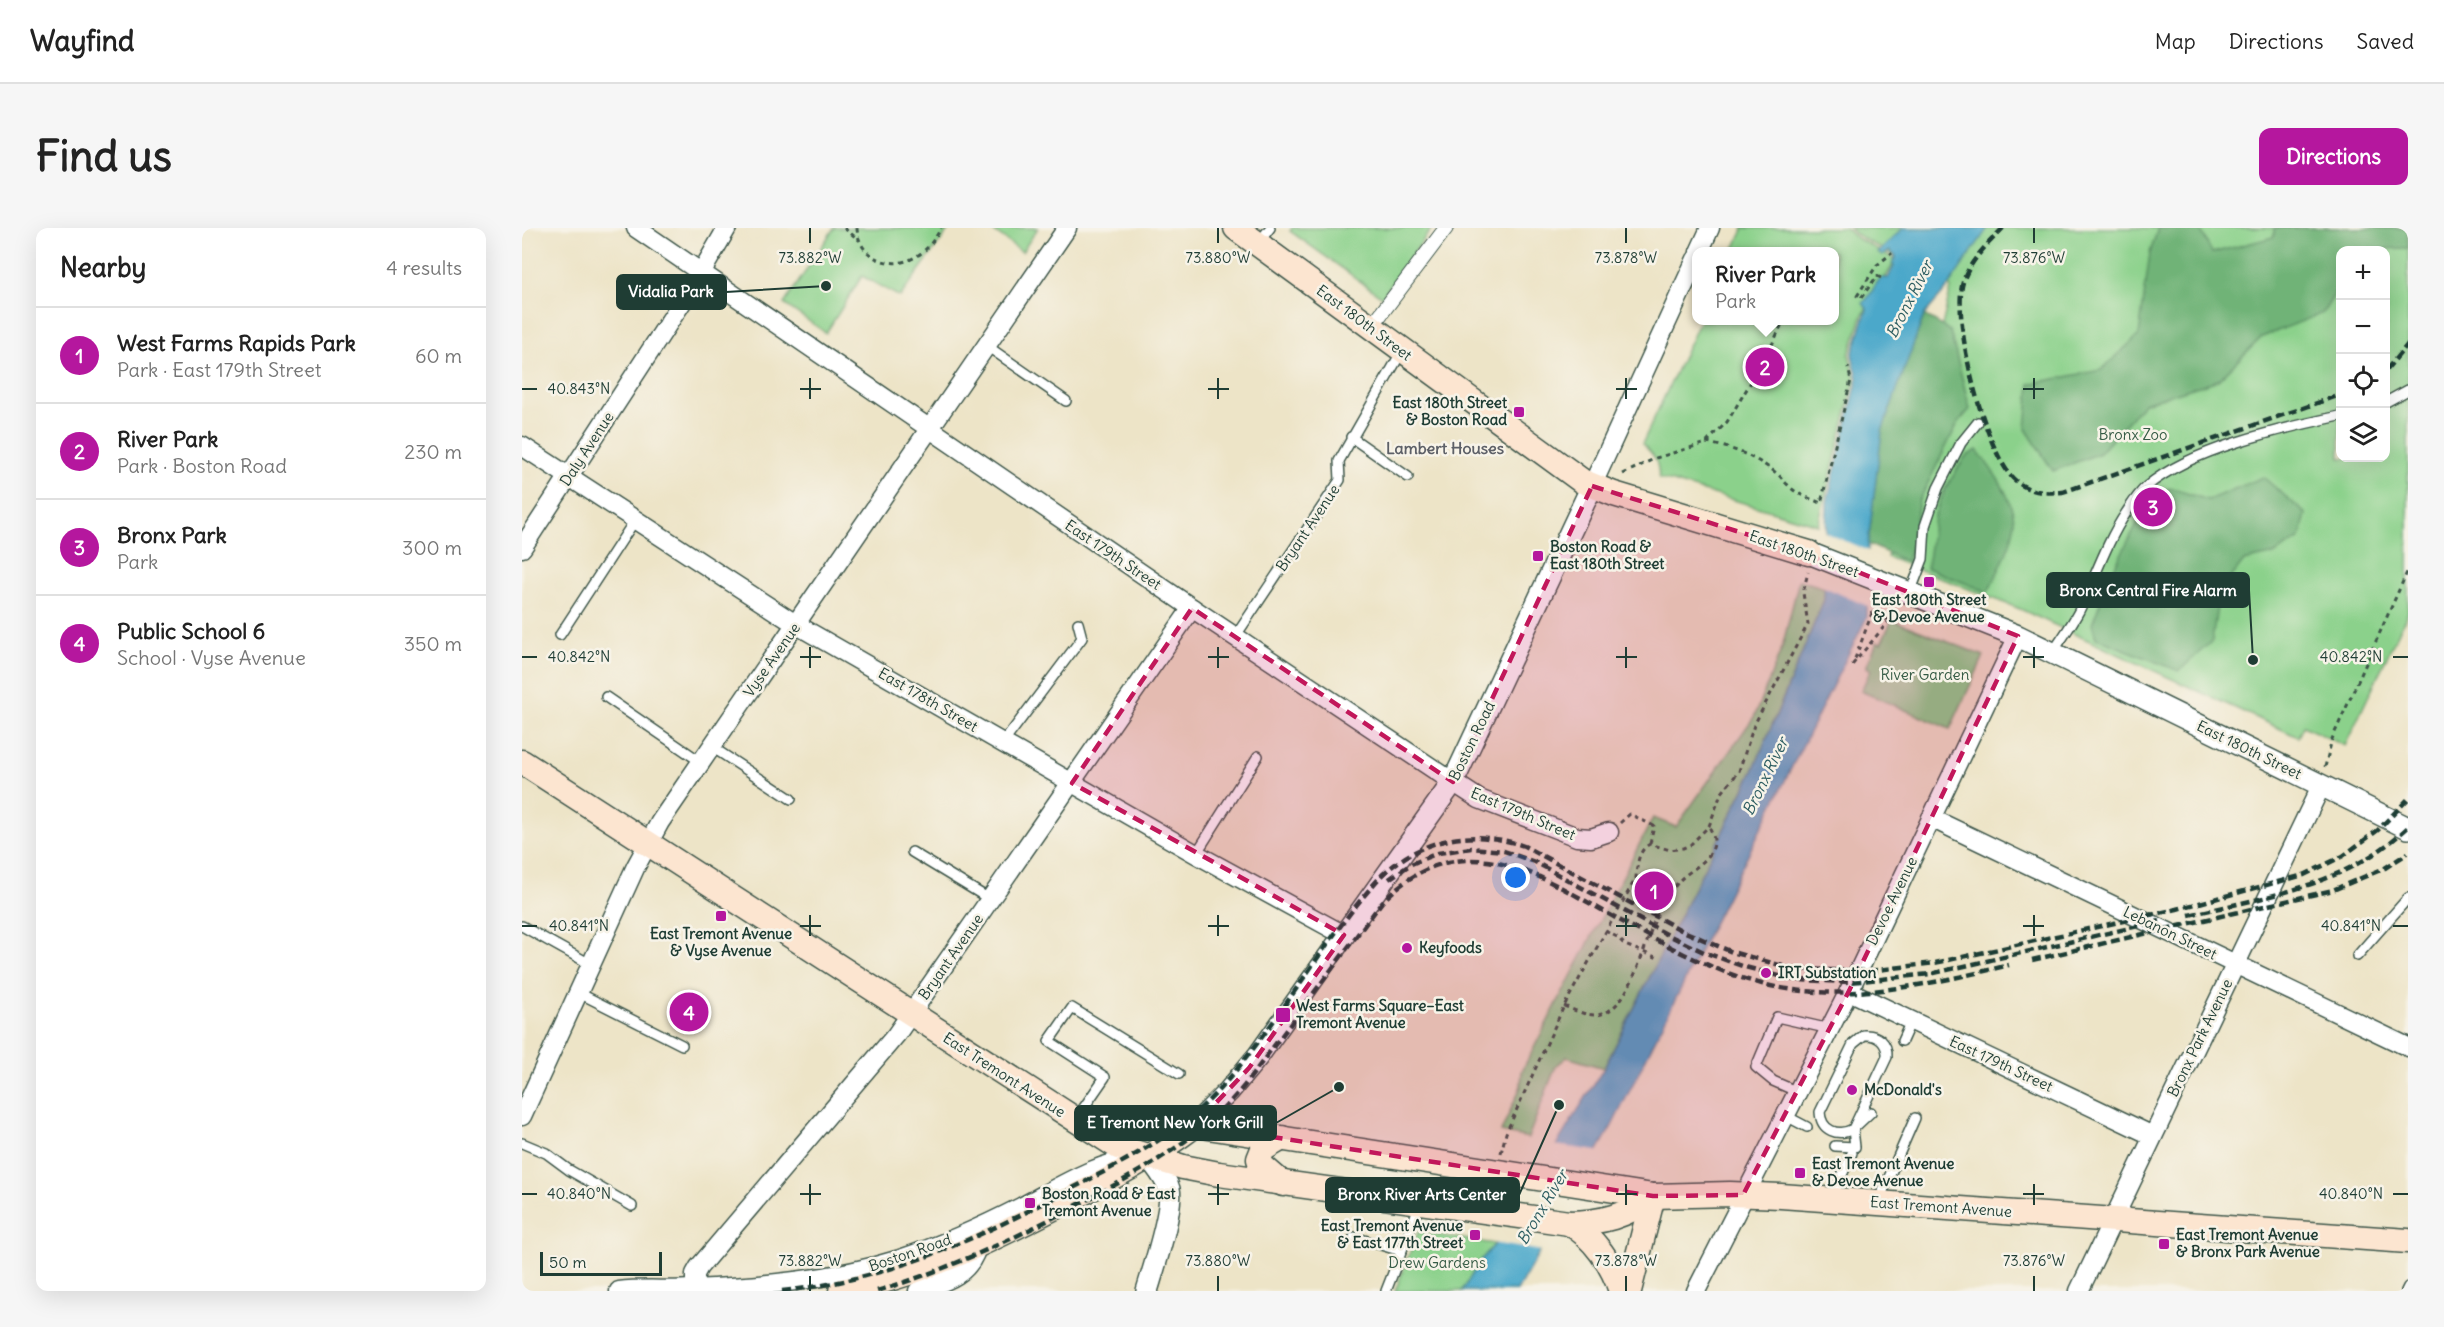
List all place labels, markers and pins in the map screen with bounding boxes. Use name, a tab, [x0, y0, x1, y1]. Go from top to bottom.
callout: Vidalia Park	[617, 275, 726, 309]
pin: 2	[1746, 344, 1784, 390]
place label: East 180th Street & Boston Road	[1393, 393, 1508, 429]
marker: East 180th Street & Boston Road	[1512, 405, 1526, 419]
pin: 3	[2134, 484, 2172, 530]
place label: Boston Road & East 180th Street	[1550, 537, 1665, 573]
marker: Boston Road & East 180th Street	[1531, 549, 1545, 563]
callout: Bronx Central Fire Alarm	[2047, 573, 2249, 607]
marker: East 180th Street & Devoe Avenue	[1922, 575, 1936, 589]
place label: East 180th Street & Devoe Avenue	[1872, 590, 1987, 626]
pin: 1	[1634, 868, 1674, 914]
marker: East Tremont Avenue & Vyse Avenue	[714, 909, 728, 923]
place label: East Tremont Avenue & Vyse Avenue	[650, 924, 792, 961]
place label: Keyfoods	[1419, 938, 1482, 958]
marker: Keyfoods	[1400, 941, 1414, 955]
place label: IRT Substation	[1778, 963, 1877, 982]
marker: IRT Substation	[1759, 966, 1773, 980]
pin: 4	[670, 990, 708, 1034]
place label: West Farms Square–East Tremont Avenue	[1296, 996, 1465, 1032]
marker: West Farms Square–East Tremont Avenue	[1274, 1006, 1292, 1024]
place label: McDonald's	[1864, 1080, 1942, 1099]
marker: McDonald's	[1845, 1083, 1859, 1097]
callout: E Tremont New York Grill	[1075, 1106, 1276, 1140]
place label: East Tremont Avenue & Devoe Avenue	[1812, 1154, 1954, 1190]
marker: East Tremont Avenue & Devoe Avenue	[1793, 1166, 1807, 1180]
callout: Bronx River Arts Center	[1326, 1178, 1519, 1212]
place label: Boston Road & East Tremont Avenue	[1042, 1184, 1177, 1220]
marker: Boston Road & East Tremont Avenue	[1023, 1196, 1037, 1210]
place label: East Tremont Avenue & East 177th Street	[1321, 1216, 1464, 1252]
place label: East Tremont Avenue & Bronx Park Avenue	[2176, 1225, 2320, 1261]
marker: East Tremont Avenue & East 177th Street	[1468, 1228, 1482, 1242]
marker: East Tremont Avenue & Bronx Park Avenue	[2157, 1237, 2171, 1251]

